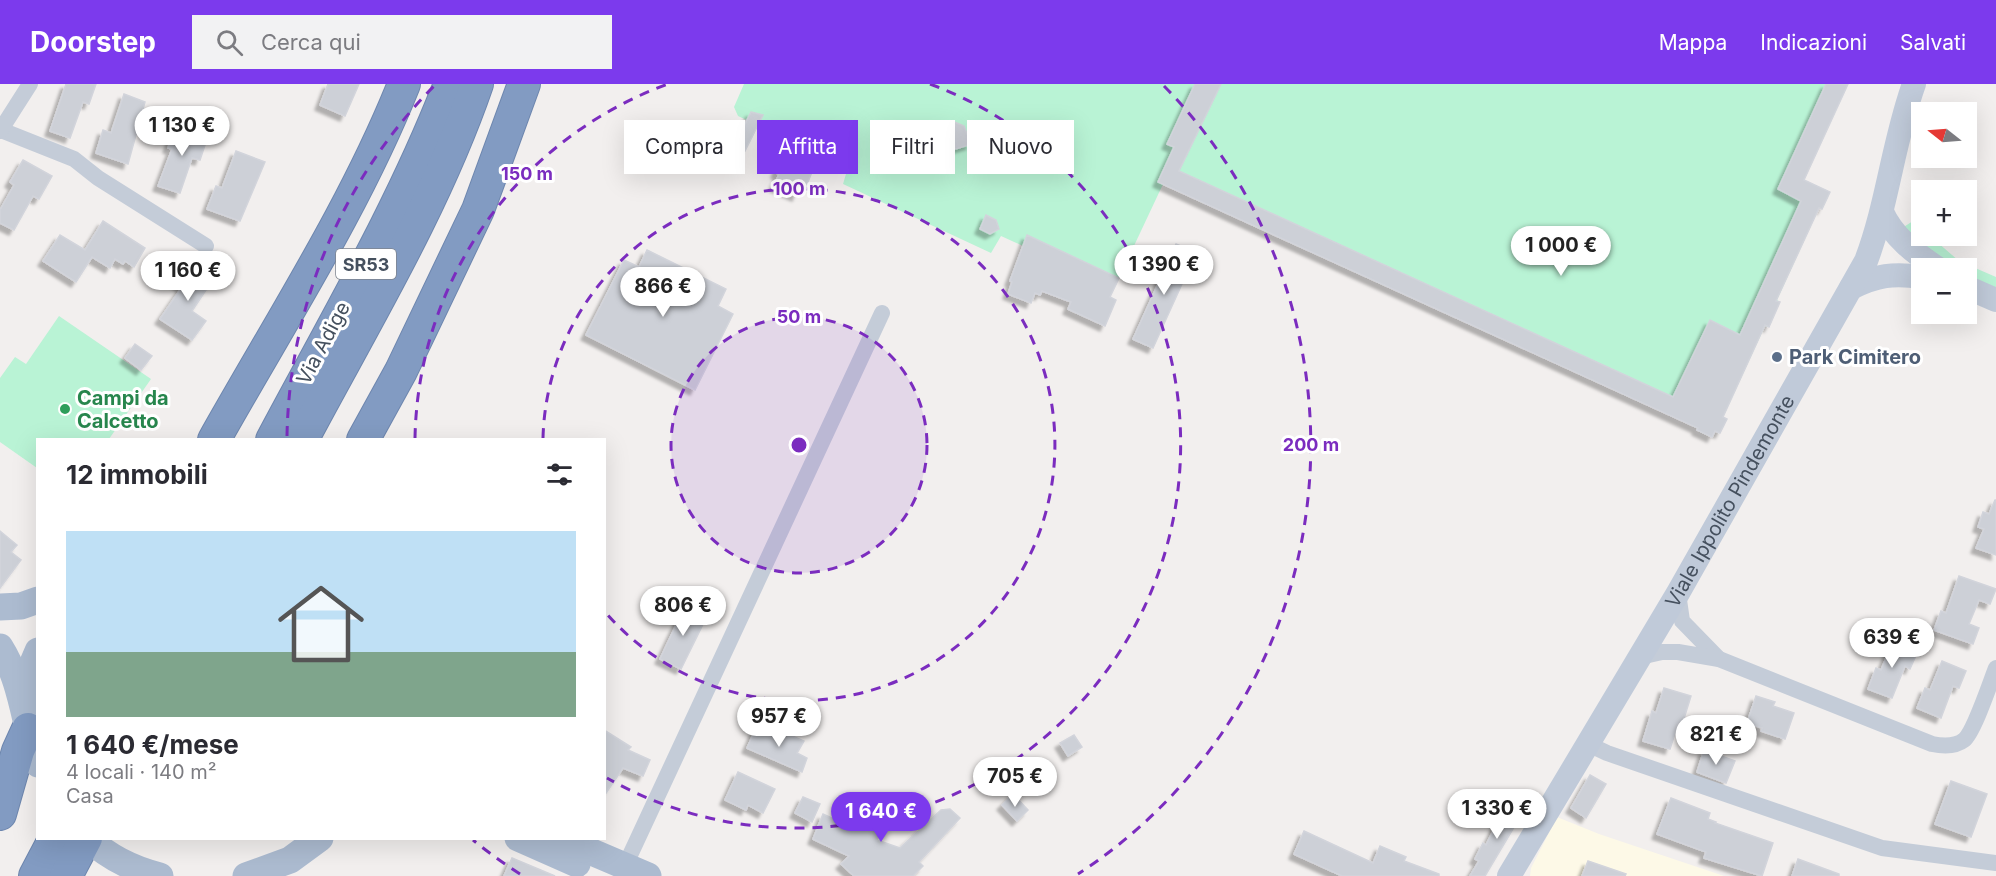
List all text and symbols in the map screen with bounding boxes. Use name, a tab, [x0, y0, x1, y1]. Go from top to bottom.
search box	[192, 15, 612, 69]
text: Doorstep	[30, 25, 156, 59]
icon: search	[213, 26, 246, 59]
text: Cerca qui	[261, 29, 361, 55]
text: Mappa	[1659, 30, 1727, 55]
text: Indicazioni	[1760, 30, 1867, 55]
text: Salvati	[1900, 30, 1966, 55]
north arrow	[1911, 102, 1977, 168]
map controls	[1911, 102, 1977, 324]
pin: 1 130 €	[127, 106, 237, 157]
text: 1 130 €	[149, 113, 215, 137]
chip: Compra	[624, 120, 745, 174]
chip: Affitta	[757, 120, 858, 174]
chip: Filtri	[870, 120, 955, 174]
chip: Nuovo	[967, 120, 1074, 174]
text: 150 m	[501, 163, 553, 184]
text: 100 m	[773, 178, 825, 199]
button: +	[1911, 180, 1977, 246]
pin: 1 000 €	[1506, 226, 1616, 277]
text: 1 000 €	[1525, 233, 1597, 257]
pin: 1 390 €	[1109, 245, 1219, 296]
road number: SR53	[336, 249, 396, 279]
pin: 1 160 €	[133, 251, 243, 302]
text: 1 390 €	[1128, 252, 1200, 276]
text: 1 160 €	[155, 258, 221, 282]
button: −	[1911, 258, 1977, 324]
pin: 866 €	[621, 267, 705, 318]
text: 866 €	[634, 274, 692, 298]
street label: Via Adige	[291, 297, 355, 389]
text: 50 m	[777, 306, 821, 327]
place label: Park Cimitero	[1789, 345, 1921, 369]
marker: Park Cimitero	[1770, 350, 1784, 364]
place label: Campi da Calcetto	[77, 386, 169, 433]
street label: Viale Ippolito Pindemonte	[1660, 391, 1800, 612]
marker: Campi da Calcetto	[58, 402, 72, 416]
text: 200 m	[1283, 434, 1339, 455]
centre of rings	[789, 435, 809, 455]
icon: filters	[543, 458, 576, 491]
text: 12 immobili	[66, 459, 208, 490]
icon: home	[267, 570, 375, 678]
pin: 806 €	[641, 586, 725, 637]
text: 806 €	[654, 593, 712, 617]
pin: 639 €	[1850, 618, 1934, 669]
text: 639 €	[1863, 625, 1921, 649]
pin: 957 €	[737, 697, 821, 748]
text: 957 €	[751, 704, 807, 728]
pin: 821 €	[1674, 715, 1758, 766]
text: 821 €	[1690, 722, 1742, 746]
text: 1 640 €/mese	[66, 729, 239, 760]
pin: 705 €	[973, 757, 1057, 808]
text: 4 locali · 140 m²	[66, 760, 217, 784]
text: 705 €	[987, 764, 1043, 788]
text: Casa	[66, 784, 114, 808]
pin: 1 330 €	[1442, 789, 1552, 840]
pin: 1 640 €	[826, 792, 936, 843]
text: 1 330 €	[1461, 796, 1533, 820]
text: 1 640 €	[845, 799, 917, 823]

